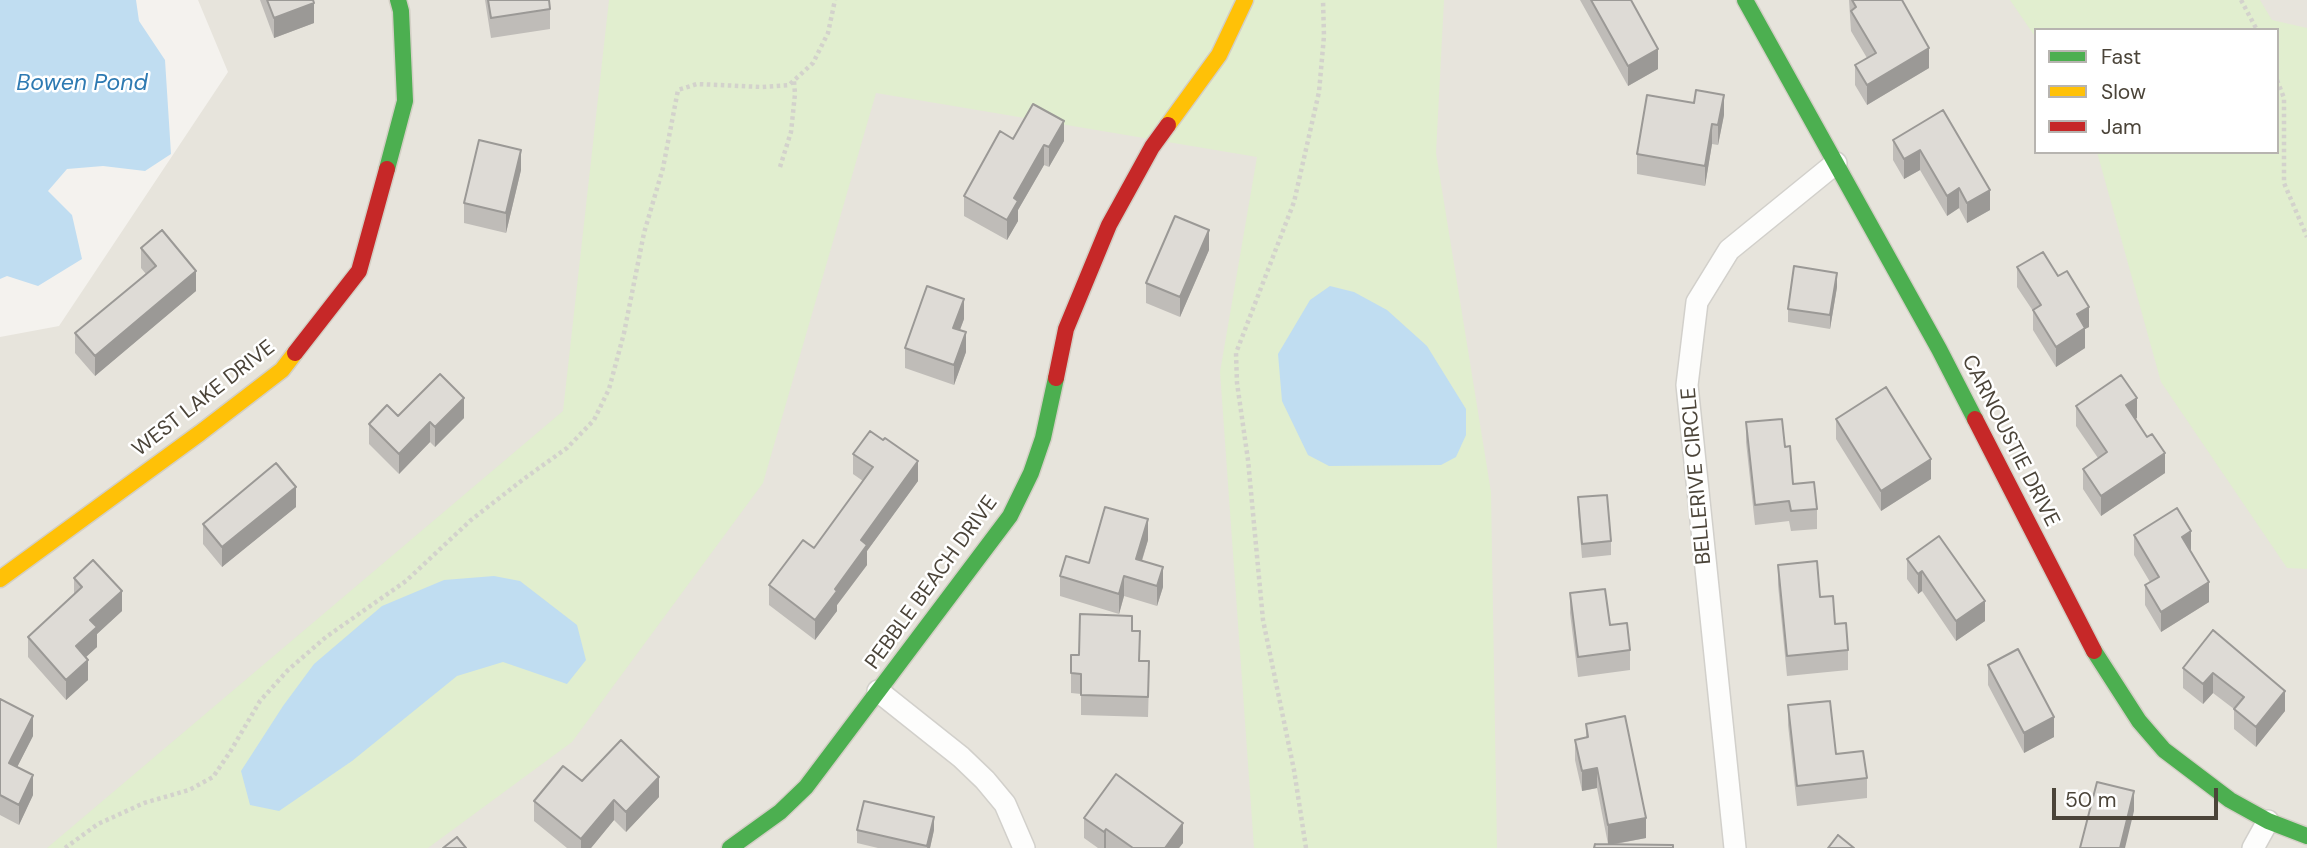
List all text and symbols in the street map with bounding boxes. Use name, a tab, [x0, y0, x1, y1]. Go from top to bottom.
legend	[2034, 28, 2279, 154]
text: Fast	[2101, 43, 2141, 71]
water label: Bowen Pond	[16, 70, 148, 98]
text: Slow	[2101, 78, 2146, 106]
text: Jam	[2101, 113, 2142, 141]
street label: WEST LAKE DRIVE	[128, 336, 280, 462]
street label: CARNOUSTIE DRIVE	[1956, 351, 2064, 531]
street label: BELLERIVE CIRCLE	[1677, 386, 1717, 566]
street label: PEBBLE BEACH DRIVE	[861, 491, 1003, 675]
scale bar	[2055, 774, 2221, 818]
text: 50 m	[2065, 786, 2116, 814]

